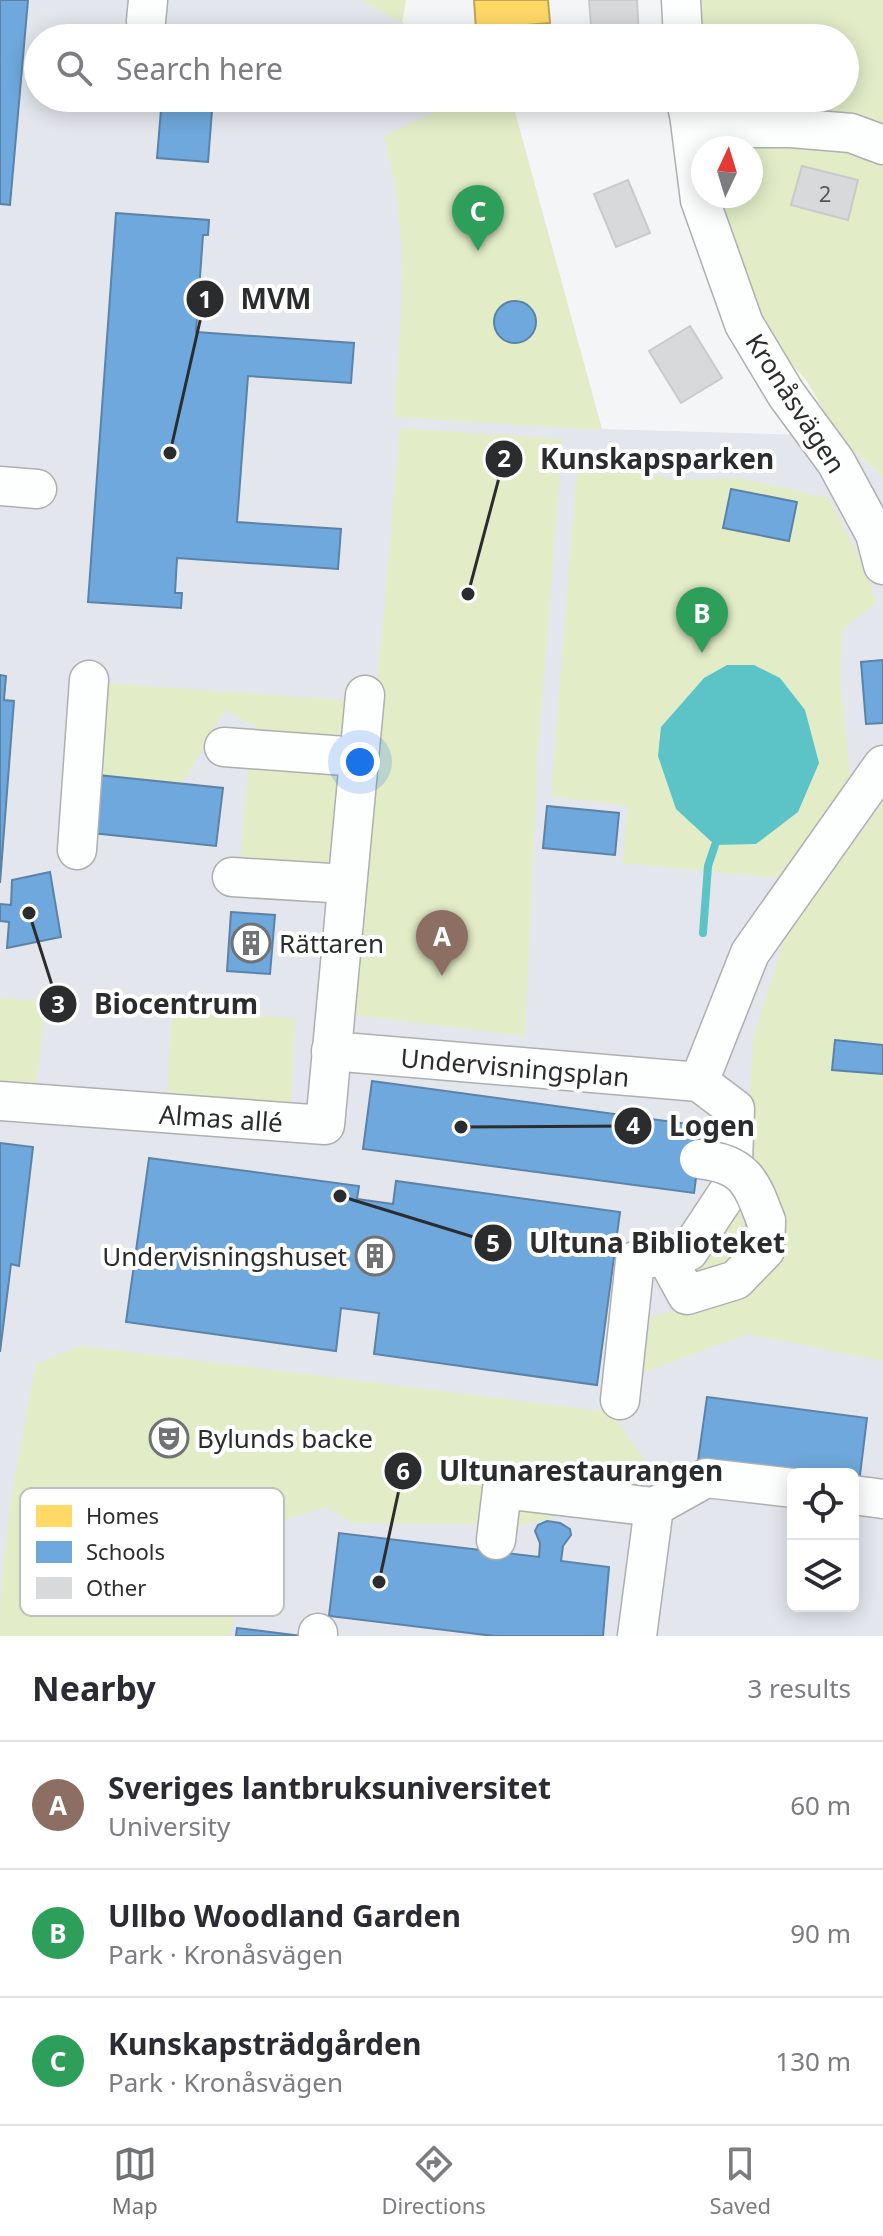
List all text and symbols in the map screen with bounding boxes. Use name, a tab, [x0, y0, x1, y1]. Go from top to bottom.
search box	[24, 24, 859, 112]
icon: search	[52, 46, 96, 90]
text: Search here	[116, 48, 283, 89]
north arrow	[691, 136, 763, 208]
house number: 2	[819, 178, 831, 208]
pin: C	[452, 185, 504, 251]
callout: MVM	[185, 273, 328, 325]
text: MVM	[240, 279, 312, 317]
text: 1	[198, 282, 212, 315]
street label: Kronåsvägen	[737, 326, 855, 480]
callout: Kunskapsparken	[484, 433, 790, 485]
text: Kunskapsparken	[540, 439, 774, 477]
text: 2	[497, 441, 511, 474]
pin: B	[676, 587, 728, 653]
your location	[340, 742, 380, 782]
pin: A	[416, 910, 468, 976]
building icon: Rättaren	[230, 922, 272, 964]
place label: Rättaren	[279, 925, 384, 961]
callout: Biocentrum	[38, 978, 274, 1030]
text: Biocentrum	[94, 984, 258, 1022]
text: 3	[51, 987, 65, 1020]
street label: Undervisningsplan	[399, 1039, 631, 1095]
street label: Almas allé	[158, 1096, 284, 1140]
callout: Logen	[613, 1100, 771, 1152]
text: Logen	[669, 1106, 755, 1144]
text: 4	[626, 1108, 640, 1141]
callout: Ultuna Biblioteket	[473, 1217, 801, 1269]
text: Ultuna Biblioteket	[529, 1223, 785, 1261]
text: 5	[486, 1226, 500, 1259]
building icon: Undervisningshuset	[354, 1235, 396, 1277]
place label: Undervisningshuset	[102, 1238, 347, 1274]
theatre icon: Bylunds backe	[148, 1417, 190, 1459]
place label: Bylunds backe	[197, 1420, 373, 1456]
callout: Ultunarestaurangen	[383, 1445, 740, 1497]
text: Ultunarestaurangen	[439, 1451, 723, 1489]
text: 6	[396, 1454, 410, 1487]
map controls	[787, 1468, 859, 1612]
button: locate	[787, 1468, 859, 1540]
legend	[20, 1488, 284, 1616]
text: Homes	[86, 1500, 159, 1530]
text: Schools	[86, 1536, 165, 1566]
button: layers	[787, 1540, 859, 1612]
text: Other	[86, 1572, 146, 1602]
text: Nearby	[32, 1665, 156, 1711]
text: 3 results	[747, 1670, 851, 1706]
text: Sveriges lantbruksuniversitet	[108, 1767, 551, 1808]
text: A	[49, 1787, 67, 1823]
text: 60 m	[790, 1787, 851, 1823]
text: University	[108, 1808, 230, 1844]
text: Ullbo Woodland Garden	[108, 1895, 461, 1936]
text: B	[49, 1915, 67, 1951]
text: 90 m	[790, 1915, 851, 1951]
text: Park · Kronåsvägen	[108, 1936, 343, 1972]
text: Kunskapsträdgården	[108, 2023, 421, 2064]
text: C	[50, 2043, 66, 2079]
text: 130 m	[775, 2043, 851, 2079]
text: Park · Kronåsvägen	[108, 2064, 343, 2100]
tab: Map	[112, 2142, 158, 2220]
tab: Directions	[381, 2142, 486, 2220]
tab: Saved	[710, 2142, 771, 2220]

